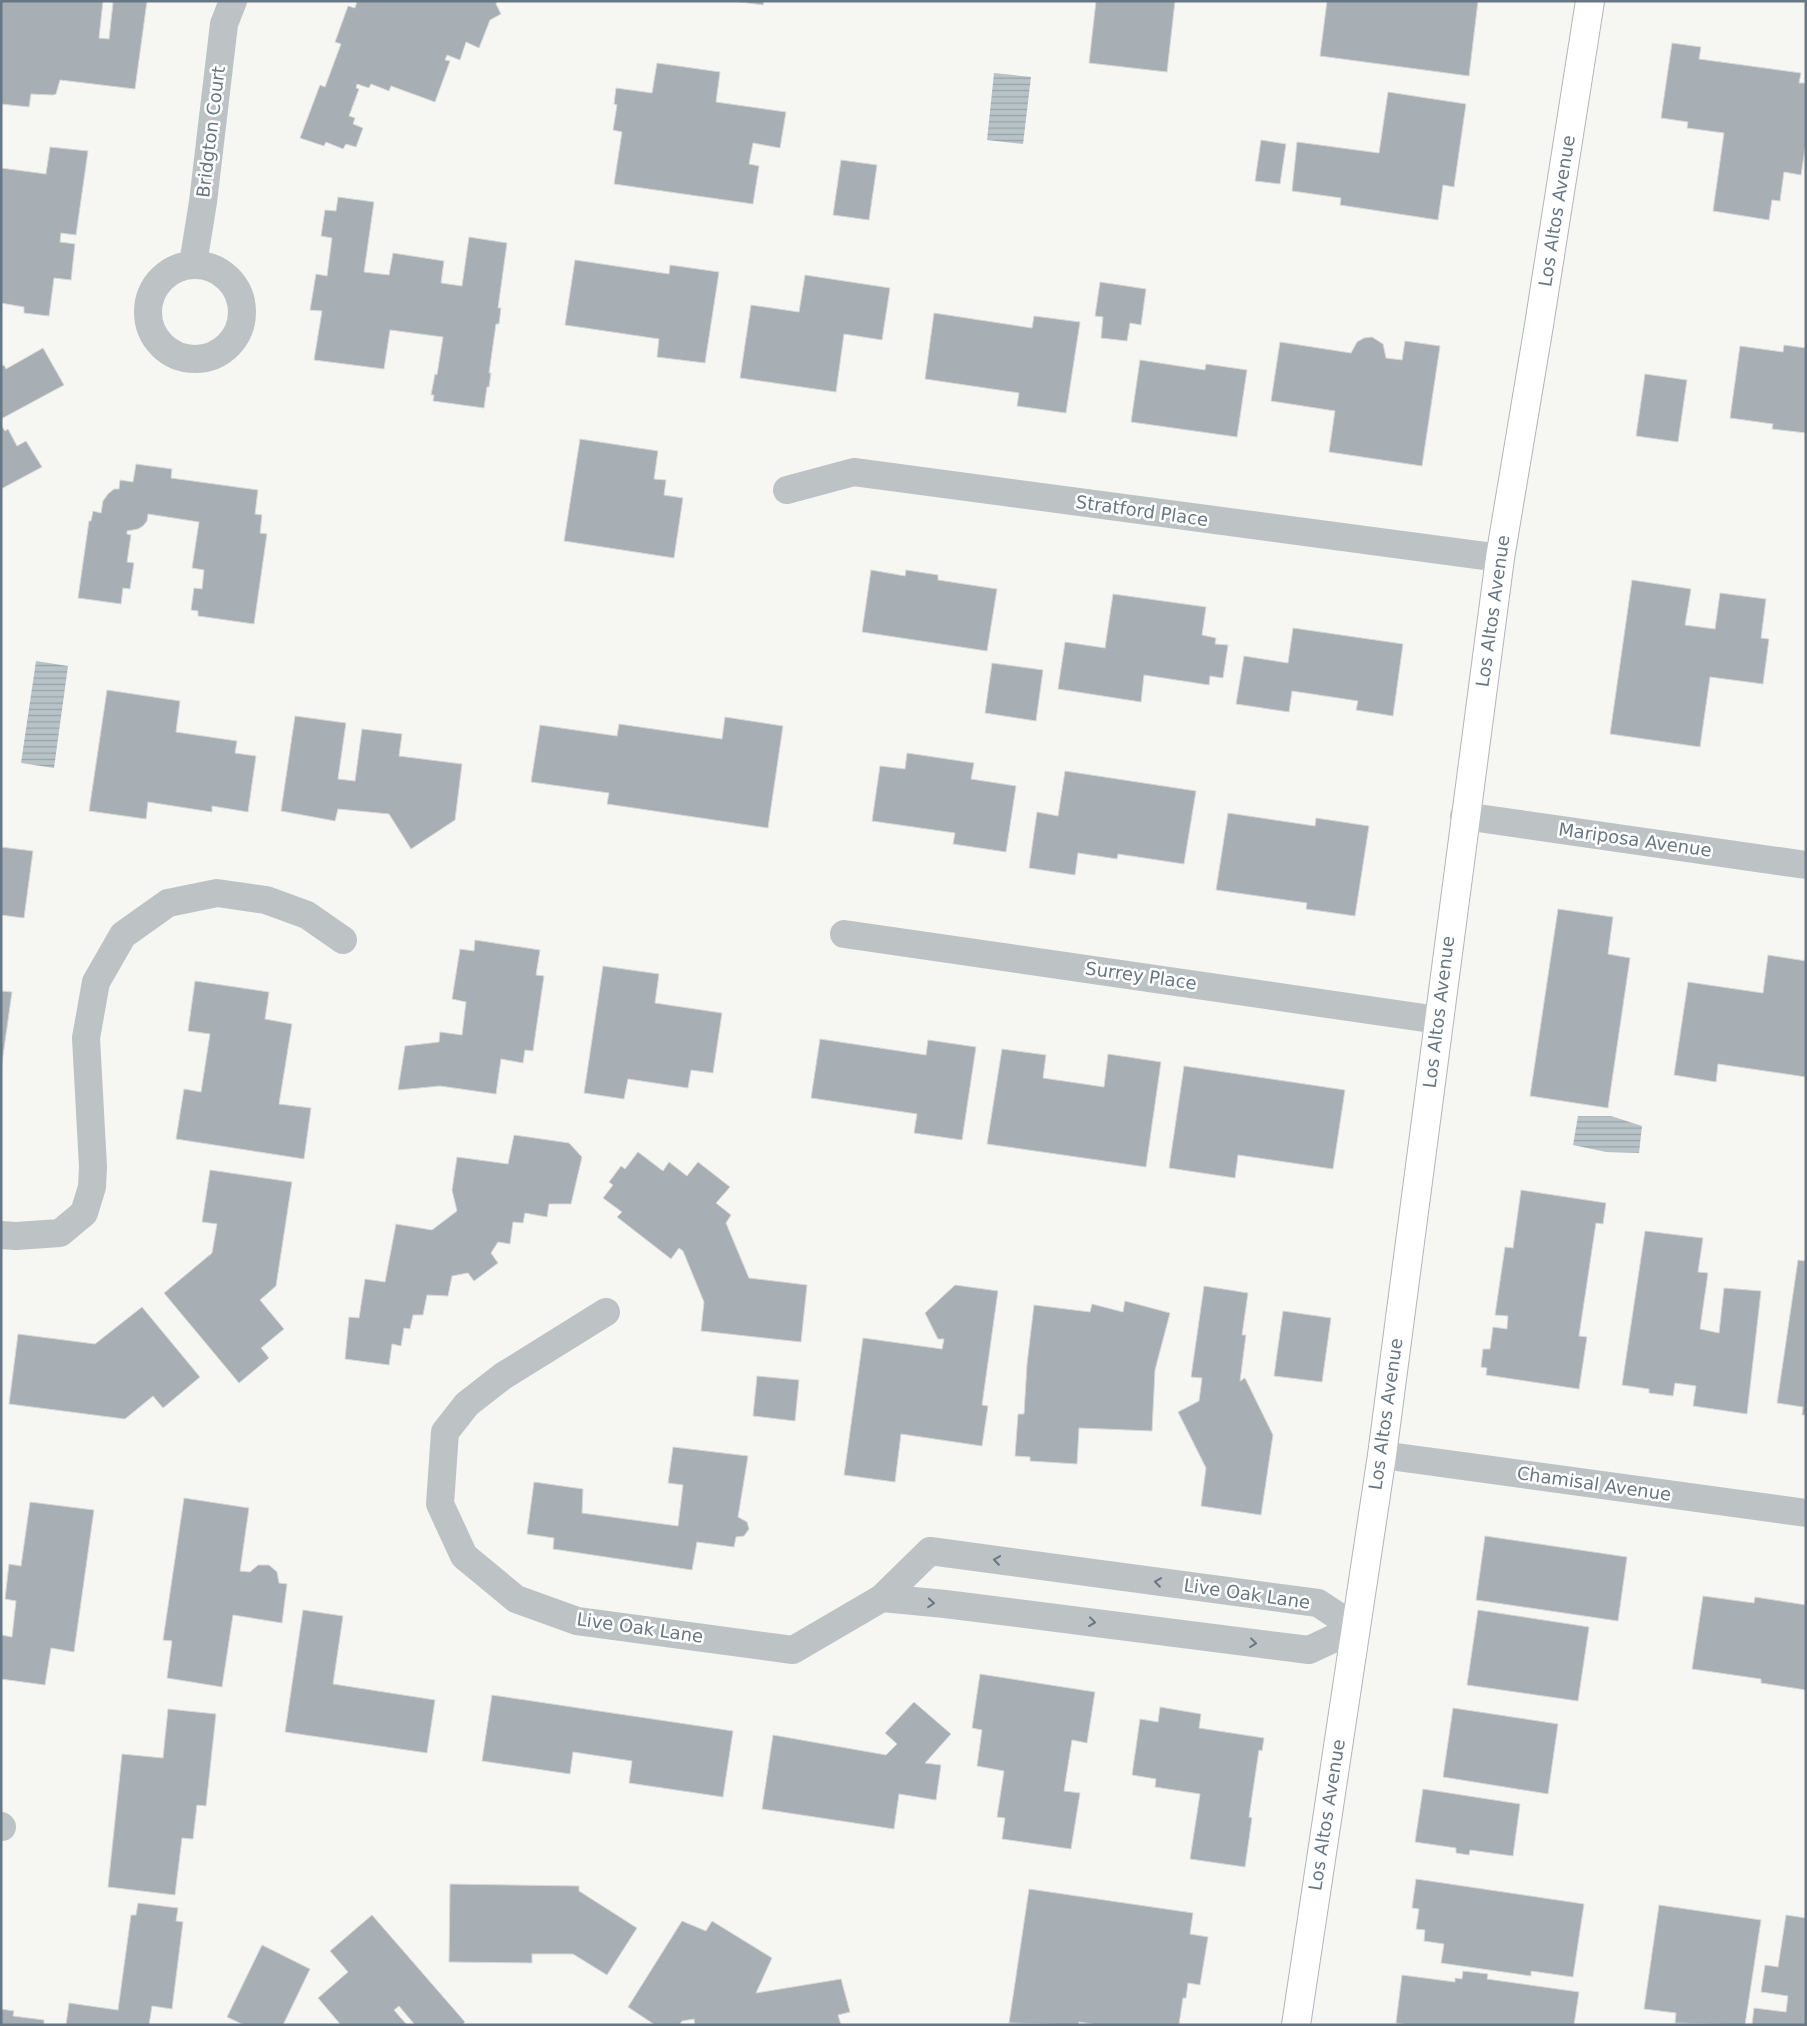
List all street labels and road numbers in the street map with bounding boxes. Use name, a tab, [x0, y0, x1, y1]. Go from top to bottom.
street label: Bridgton Court	[192, 65, 229, 199]
street label: Los Altos Avenue	[1534, 134, 1579, 288]
street label: Stratford Place	[1075, 491, 1210, 530]
street label: Los Altos Avenue	[1471, 534, 1514, 688]
street label: Mariposa Avenue	[1557, 818, 1713, 861]
street label: Los Altos Avenue	[1419, 935, 1458, 1089]
street label: Surrey Place	[1084, 957, 1198, 994]
street label: Los Altos Avenue	[1364, 1337, 1407, 1491]
street label: Chamisal Avenue	[1516, 1462, 1673, 1505]
street label: Live Oak Lane	[1183, 1574, 1312, 1613]
street label: Live Oak Lane	[576, 1608, 705, 1647]
street label: Los Altos Avenue	[1304, 1738, 1349, 1892]

